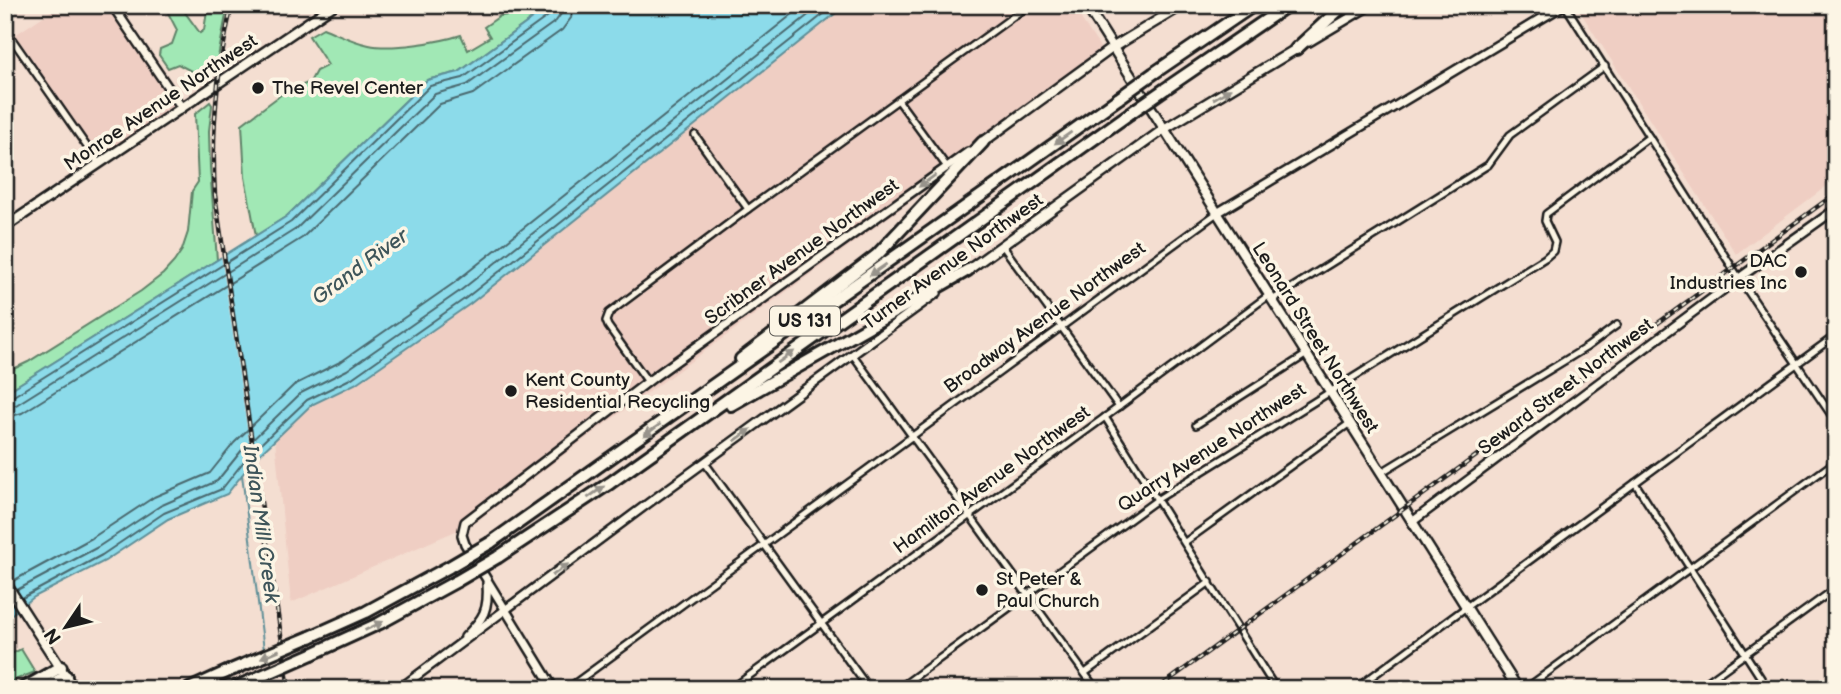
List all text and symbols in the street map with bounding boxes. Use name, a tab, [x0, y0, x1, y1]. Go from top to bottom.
street label: Monroe Avenue Northwest	[60, 30, 262, 176]
place label: The Revel Center	[272, 77, 424, 100]
marker: The Revel Center	[250, 80, 266, 96]
one-way arrow	[1212, 87, 1231, 100]
one-way arrow	[1054, 131, 1072, 145]
street label: Scribner Avenue Northwest	[701, 174, 904, 330]
one-way arrow	[918, 174, 936, 188]
street label: Turner Avenue Northwest	[858, 189, 1048, 335]
water label: Grand River	[307, 223, 414, 310]
street label: Broadway Avenue Northwest	[940, 237, 1150, 399]
street label: Leonard Street Northwest	[1247, 238, 1383, 438]
place label: DAC Industries Inc	[1670, 250, 1787, 295]
one-way arrow	[869, 263, 887, 277]
marker: DAC Industries Inc	[1793, 264, 1809, 280]
road number: US 131	[770, 306, 840, 335]
street label: Seward Street Northwest	[1474, 314, 1658, 460]
one-way arrow	[777, 350, 795, 364]
place label: Kent County Residential Recycling	[525, 369, 710, 414]
street label: Quarry Avenue Northwest	[1114, 378, 1310, 517]
marker: Kent County Residential Recycling	[503, 383, 519, 399]
street label: Hamilton Avenue Northwest	[889, 401, 1095, 559]
one-way arrow	[643, 423, 661, 437]
one-way arrow	[734, 428, 752, 442]
water label: Indian Mill Creek	[237, 442, 285, 605]
one-way arrow	[587, 485, 605, 499]
one-way arrow	[551, 563, 569, 577]
place label: St Peter & Paul Church	[996, 568, 1100, 613]
marker: St Peter & Paul Church	[974, 582, 990, 598]
north arrow	[32, 592, 102, 662]
one-way arrow	[364, 620, 385, 631]
text: N	[40, 623, 67, 648]
one-way arrow	[260, 648, 281, 659]

